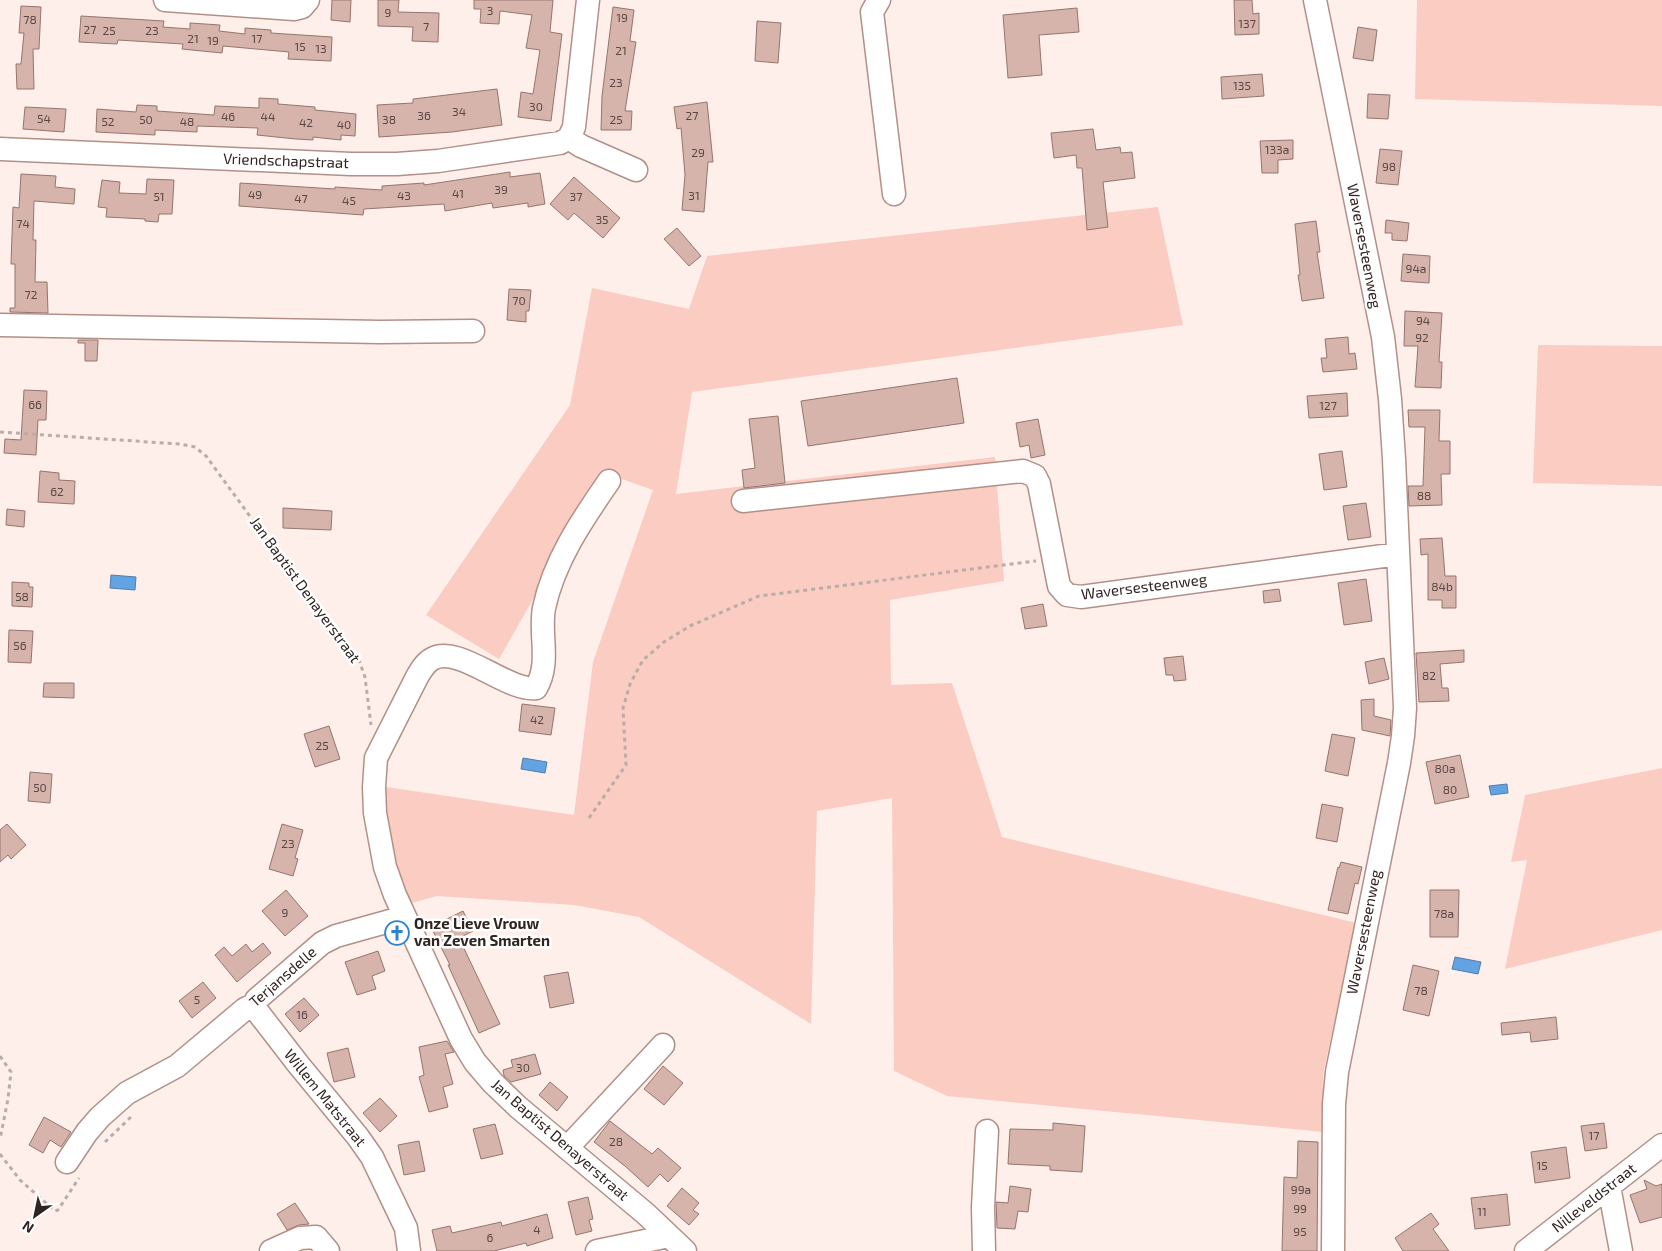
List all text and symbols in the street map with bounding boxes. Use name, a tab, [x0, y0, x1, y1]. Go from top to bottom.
house number: 3	[487, 3, 493, 17]
house number: 9	[385, 5, 392, 19]
house number: 19	[616, 10, 628, 24]
house number: 78	[23, 12, 37, 26]
house number: 137	[1238, 16, 1256, 30]
house number: 7	[423, 19, 429, 33]
house number: 27	[84, 22, 96, 36]
house number: 25	[102, 23, 116, 37]
house number: 23	[145, 23, 159, 37]
house number: 21	[187, 31, 199, 45]
house number: 17	[252, 31, 262, 45]
house number: 19	[207, 33, 219, 47]
house number: 15	[294, 39, 306, 53]
house number: 13	[315, 41, 327, 55]
house number: 21	[615, 43, 627, 57]
house number: 23	[609, 75, 623, 89]
house number: 135	[1233, 78, 1251, 92]
house number: 30	[529, 99, 543, 113]
house number: 34	[452, 104, 466, 118]
house number: 36	[417, 108, 431, 122]
house number: 27	[686, 108, 698, 122]
house number: 46	[221, 109, 235, 123]
house number: 44	[261, 109, 275, 123]
house number: 54	[37, 111, 51, 125]
house number: 50	[139, 112, 153, 126]
house number: 38	[382, 112, 396, 126]
house number: 25	[609, 112, 623, 126]
house number: 52	[101, 114, 115, 128]
house number: 48	[180, 114, 194, 128]
house number: 42	[299, 115, 313, 129]
house number: 40	[337, 117, 351, 131]
house number: 133a	[1265, 142, 1289, 156]
house number: 29	[691, 145, 705, 159]
street label: Vriendschapstraat	[223, 149, 350, 171]
house number: 98	[1382, 159, 1396, 173]
house number: 39	[494, 182, 508, 196]
street label: Waversesteenweg	[1344, 182, 1386, 310]
house number: 41	[452, 186, 464, 200]
house number: 49	[248, 187, 262, 201]
house number: 43	[397, 188, 411, 202]
house number: 31	[688, 188, 700, 202]
house number: 51	[153, 189, 165, 203]
house number: 37	[570, 189, 582, 203]
house number: 47	[294, 191, 308, 205]
house number: 45	[342, 193, 356, 207]
house number: 35	[595, 212, 609, 226]
house number: 74	[16, 216, 30, 230]
house number: 94a	[1406, 261, 1426, 275]
house number: 72	[25, 287, 38, 301]
house number: 70	[512, 293, 526, 307]
house number: 94	[1416, 313, 1430, 327]
house number: 92	[1415, 330, 1429, 344]
house number: 66	[28, 397, 42, 411]
house number: 127	[1319, 398, 1337, 412]
house number: 62	[50, 484, 64, 498]
house number: 88	[1417, 488, 1431, 502]
street label: Jan Baptist Denayerstraat	[247, 513, 365, 666]
street label: Waversesteenweg	[1080, 569, 1209, 603]
house number: 84b	[1431, 579, 1453, 593]
house number: 58	[15, 589, 29, 603]
house number: 56	[13, 638, 27, 652]
house number: 82	[1422, 668, 1436, 682]
house number: 42	[530, 712, 544, 726]
house number: 25	[315, 738, 329, 752]
house number: 80a	[1434, 761, 1456, 775]
house number: 50	[33, 780, 47, 794]
house number: 80	[1443, 782, 1457, 796]
house number: 23	[281, 836, 295, 850]
street label: Waversesteenweg	[1342, 867, 1384, 996]
house number: 9	[282, 905, 289, 919]
house number: 78a	[1434, 906, 1454, 920]
place label: Onze Lieve Vrouw van Zeven Smarten	[414, 914, 550, 949]
church icon: Onze Lieve Vrouw van Zeven Smarten	[384, 920, 410, 946]
street label: Terjansdelle	[245, 942, 320, 1011]
house number: 78	[1414, 983, 1428, 997]
house number: 5	[194, 992, 200, 1006]
house number: 16	[296, 1007, 308, 1021]
street label: Willem Matstraat	[281, 1045, 371, 1150]
house number: 30	[516, 1060, 530, 1074]
street label: Jan Baptist Denayerstraat	[488, 1075, 633, 1204]
house number: 17	[1589, 1128, 1599, 1142]
house number: 28	[609, 1134, 623, 1148]
house number: 15	[1536, 1158, 1548, 1172]
street label: Nilleveldstraat	[1548, 1159, 1639, 1236]
house number: 99a	[1291, 1182, 1311, 1196]
north arrow	[10, 1191, 60, 1241]
house number: 99	[1293, 1201, 1307, 1215]
house number: 11	[1477, 1204, 1487, 1218]
text: N	[19, 1217, 37, 1237]
house number: 4	[533, 1222, 541, 1236]
house number: 95	[1293, 1224, 1307, 1238]
house number: 6	[487, 1230, 494, 1244]

